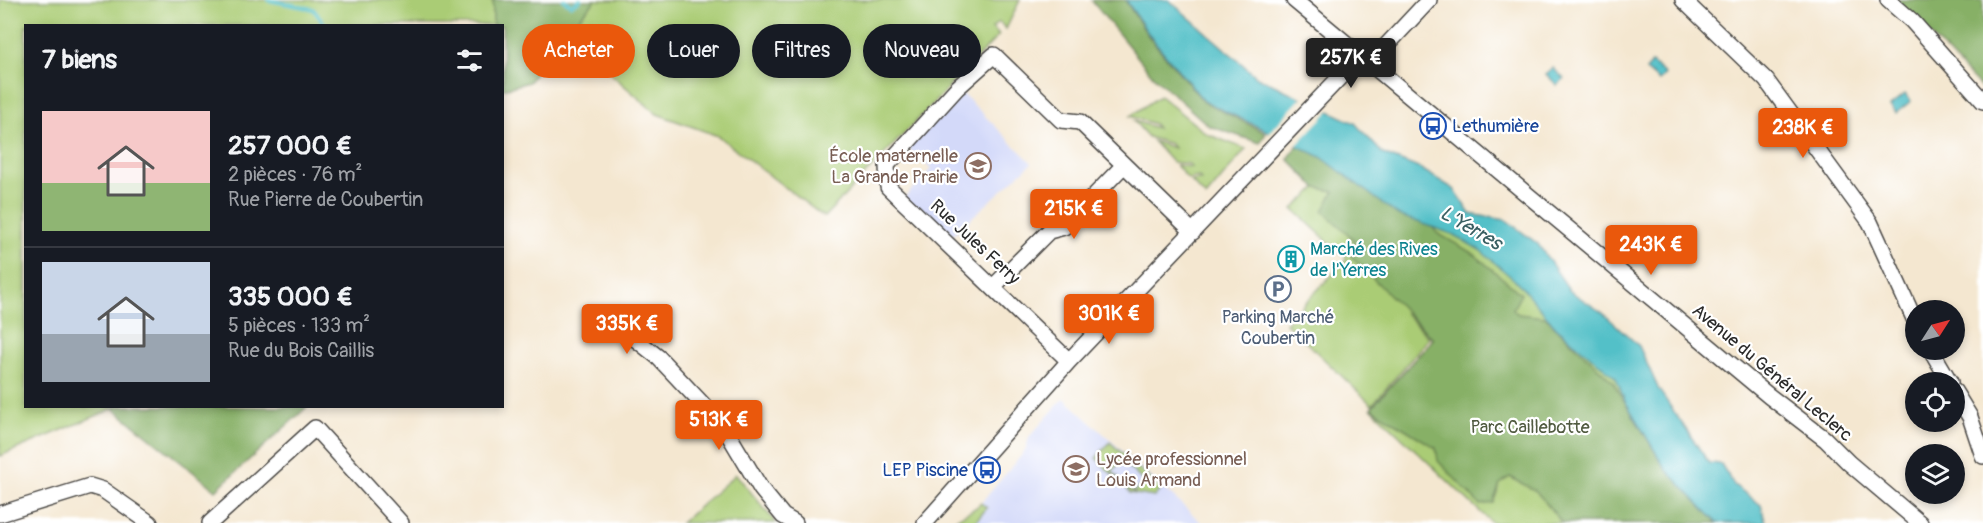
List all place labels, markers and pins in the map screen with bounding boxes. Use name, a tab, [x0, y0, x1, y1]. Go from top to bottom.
pin: 257K €	[1302, 38, 1400, 89]
pin: 238K €	[1754, 108, 1852, 159]
bus stop icon: Lethumière	[1418, 111, 1448, 141]
place label: Lethumière	[1452, 115, 1539, 138]
place label: École maternelle La Grande Prairie	[829, 145, 958, 189]
school or university icon: École maternelle La Grande Prairie	[963, 151, 993, 181]
pin: 215K €	[1025, 189, 1123, 240]
pin: 243K €	[1602, 225, 1700, 276]
place label: Marché des Rives de l'Yerres	[1310, 238, 1438, 282]
building icon: Marché des Rives de l'Yerres	[1276, 244, 1306, 274]
parking icon: Parking Marché Coubertin	[1263, 274, 1293, 304]
pin: 301K €	[1060, 294, 1158, 345]
pin: 335K €	[578, 304, 676, 355]
place label: Parking Marché Coubertin	[1222, 306, 1334, 350]
pin: 513K €	[670, 400, 768, 451]
place label: Lycée professionnel Louis Armand	[1096, 448, 1247, 492]
school or university icon: Lycée professionnel Louis Armand	[1061, 454, 1091, 484]
bus stop icon: LEP Piscine	[972, 455, 1002, 485]
place label: LEP Piscine	[882, 459, 968, 482]

